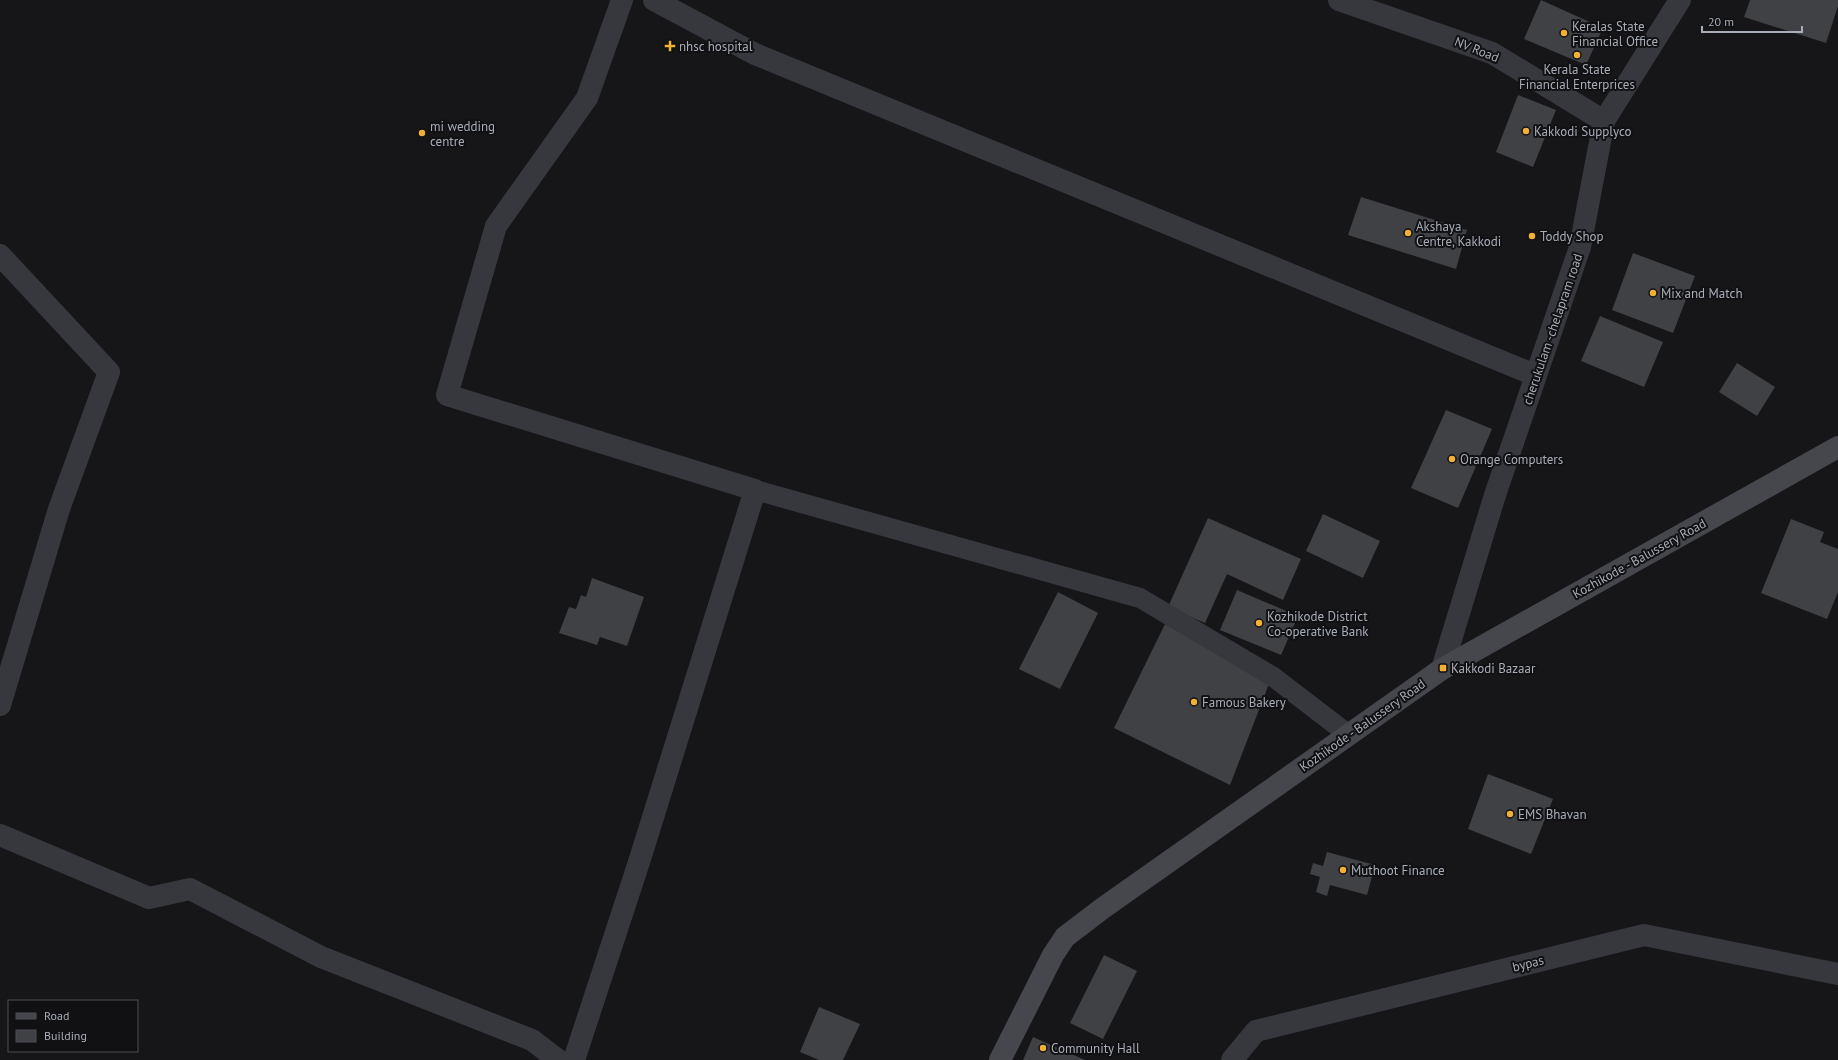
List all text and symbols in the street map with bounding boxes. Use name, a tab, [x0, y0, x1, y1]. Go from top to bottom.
scale bar	[1702, 8, 1802, 34]
text: 20 m	[1708, 14, 1734, 29]
place label: Keralas State Financial Office	[1572, 18, 1658, 50]
marker: Keralas State Financial Office	[1559, 28, 1569, 38]
street label: NV Road	[1452, 33, 1502, 66]
place label: nhsc hospital	[679, 38, 753, 55]
marker: nhsc hospital	[664, 40, 676, 52]
marker: Kerala State Financial Enterprices	[1572, 50, 1582, 60]
place label: Kerala State Financial Enterprices	[1519, 61, 1635, 93]
place label: mi wedding centre	[430, 118, 495, 150]
place label: Kakkodi Supplyco	[1534, 123, 1631, 140]
marker: Kakkodi Supplyco	[1521, 126, 1531, 136]
marker: mi wedding centre	[417, 128, 427, 138]
place label: Akshaya Centre, Kakkodi	[1416, 218, 1501, 250]
marker: Akshaya Centre, Kakkodi	[1403, 228, 1413, 238]
place label: Toddy Shop	[1540, 228, 1604, 245]
marker: Toddy Shop	[1527, 231, 1537, 241]
street label: cherukulam -chelapram road	[1519, 251, 1586, 407]
place label: Mix and Match	[1661, 285, 1743, 302]
marker: Mix and Match	[1648, 288, 1658, 298]
place label: Orange Computers	[1460, 451, 1563, 468]
marker: Orange Computers	[1447, 454, 1457, 464]
street label: Kozhikode - Balussery Road	[1570, 515, 1709, 602]
place label: Kozhikode District Co-operative Bank	[1267, 608, 1369, 640]
marker: Kozhikode District Co-operative Bank	[1254, 618, 1264, 628]
place label: Kakkodi Bazaar	[1451, 660, 1536, 677]
marker: Kakkodi Bazaar	[1438, 663, 1448, 673]
street label: Kozhikode - Balussery Road	[1296, 675, 1429, 775]
place label: Famous Bakery	[1202, 694, 1286, 711]
marker: Famous Bakery	[1189, 697, 1199, 707]
place label: EMS Bhavan	[1518, 806, 1587, 823]
marker: EMS Bhavan	[1505, 809, 1515, 819]
place label: Muthoot Finance	[1351, 862, 1445, 879]
marker: Muthoot Finance	[1338, 865, 1348, 875]
street label: bypas	[1511, 951, 1546, 976]
legend	[8, 1000, 138, 1052]
text: Road	[44, 1008, 69, 1023]
text: Building	[44, 1028, 87, 1043]
place label: Community Hall	[1051, 1040, 1140, 1057]
marker: Community Hall	[1038, 1043, 1048, 1053]

